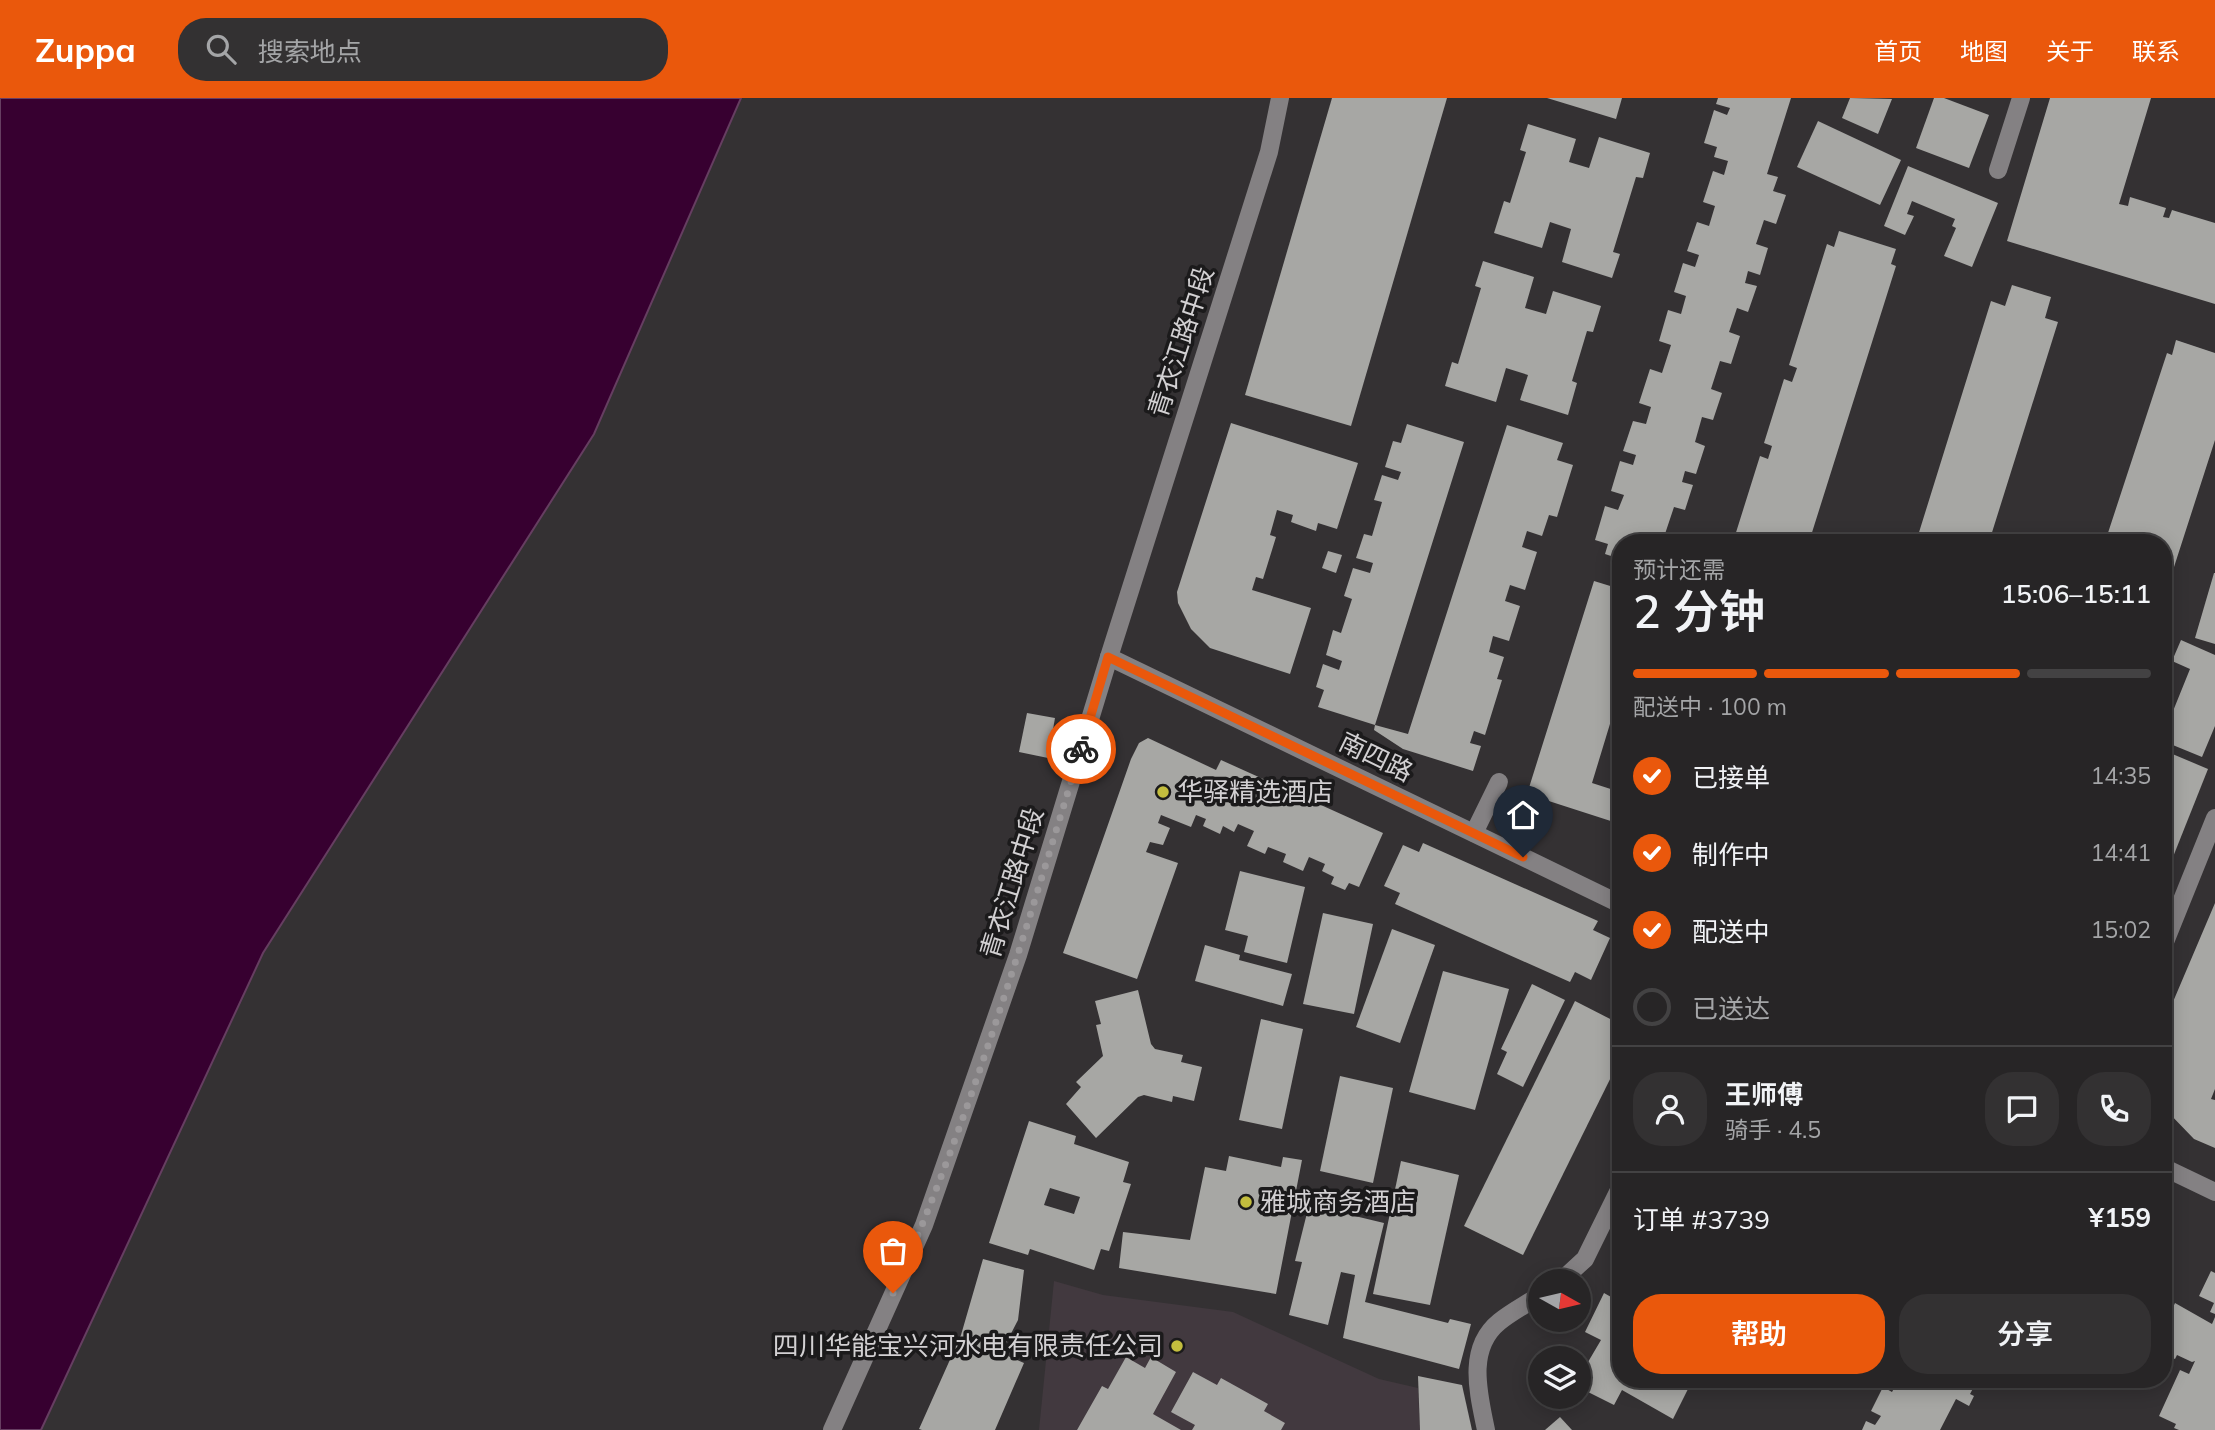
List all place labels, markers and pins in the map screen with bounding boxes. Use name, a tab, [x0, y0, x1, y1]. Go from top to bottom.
place label: 华驿精选酒店	[1177, 775, 1333, 808]
marker: 华驿精选酒店	[1155, 784, 1171, 800]
pin	[1493, 785, 1553, 857]
place label: 雅城商务酒店	[1260, 1185, 1416, 1218]
marker: 雅城商务酒店	[1238, 1194, 1254, 1210]
pin	[863, 1221, 923, 1293]
place label: 四川华能宝兴河水电有限责任公司	[773, 1329, 1163, 1362]
marker: 四川华能宝兴河水电有限责任公司	[1169, 1338, 1185, 1354]

